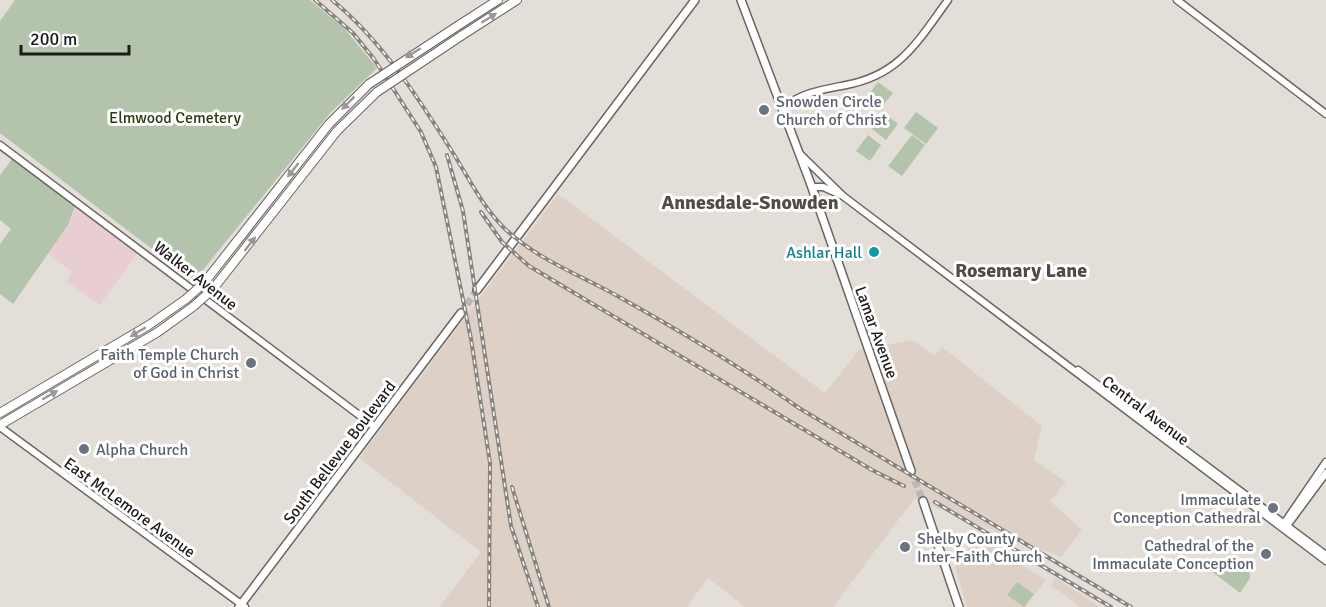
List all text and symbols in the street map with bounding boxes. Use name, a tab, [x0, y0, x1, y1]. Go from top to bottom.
one-way arrow	[481, 13, 497, 24]
scale bar	[21, 18, 129, 56]
text: 200 m	[30, 28, 77, 50]
one-way arrow	[405, 48, 421, 59]
place label: Snowden Circle Church of Christ	[776, 92, 887, 130]
one-way arrow	[342, 96, 356, 110]
marker: Snowden Circle Church of Christ	[757, 103, 771, 117]
park label: Elmwood Cemetery	[109, 108, 241, 128]
one-way arrow	[287, 162, 299, 178]
district label: Annesdale-Snowden	[661, 190, 839, 215]
one-way arrow	[244, 236, 257, 252]
street label: Walker Avenue	[149, 237, 241, 315]
place label: Ashlar Hall	[786, 243, 862, 263]
marker: Ashlar Hall	[867, 245, 881, 259]
district label: Rosemary Lane	[955, 258, 1087, 283]
street label: Lamar Avenue	[850, 284, 902, 381]
one-way arrow	[130, 326, 146, 337]
place label: Faith Temple Church of God in Christ	[100, 345, 239, 383]
marker: Faith Temple Church of God in Christ	[244, 356, 258, 370]
street label: Central Avenue	[1098, 372, 1193, 450]
street label: South Bellevue Boulevard	[279, 377, 400, 528]
one-way arrow	[42, 390, 59, 400]
place label: Alpha Church	[96, 440, 188, 460]
marker: Alpha Church	[77, 442, 91, 456]
street label: East McLemore Avenue	[60, 453, 199, 562]
place label: Immaculate Conception Cathedral	[1113, 490, 1261, 528]
marker: Immaculate Conception Cathedral	[1266, 501, 1280, 515]
place label: Shelby County Inter-Faith Church	[917, 529, 1042, 567]
place label: Cathedral of the Immaculate Conception	[1092, 536, 1254, 574]
marker: Shelby County Inter-Faith Church	[898, 540, 912, 554]
marker: Cathedral of the Immaculate Conception	[1259, 547, 1273, 561]

